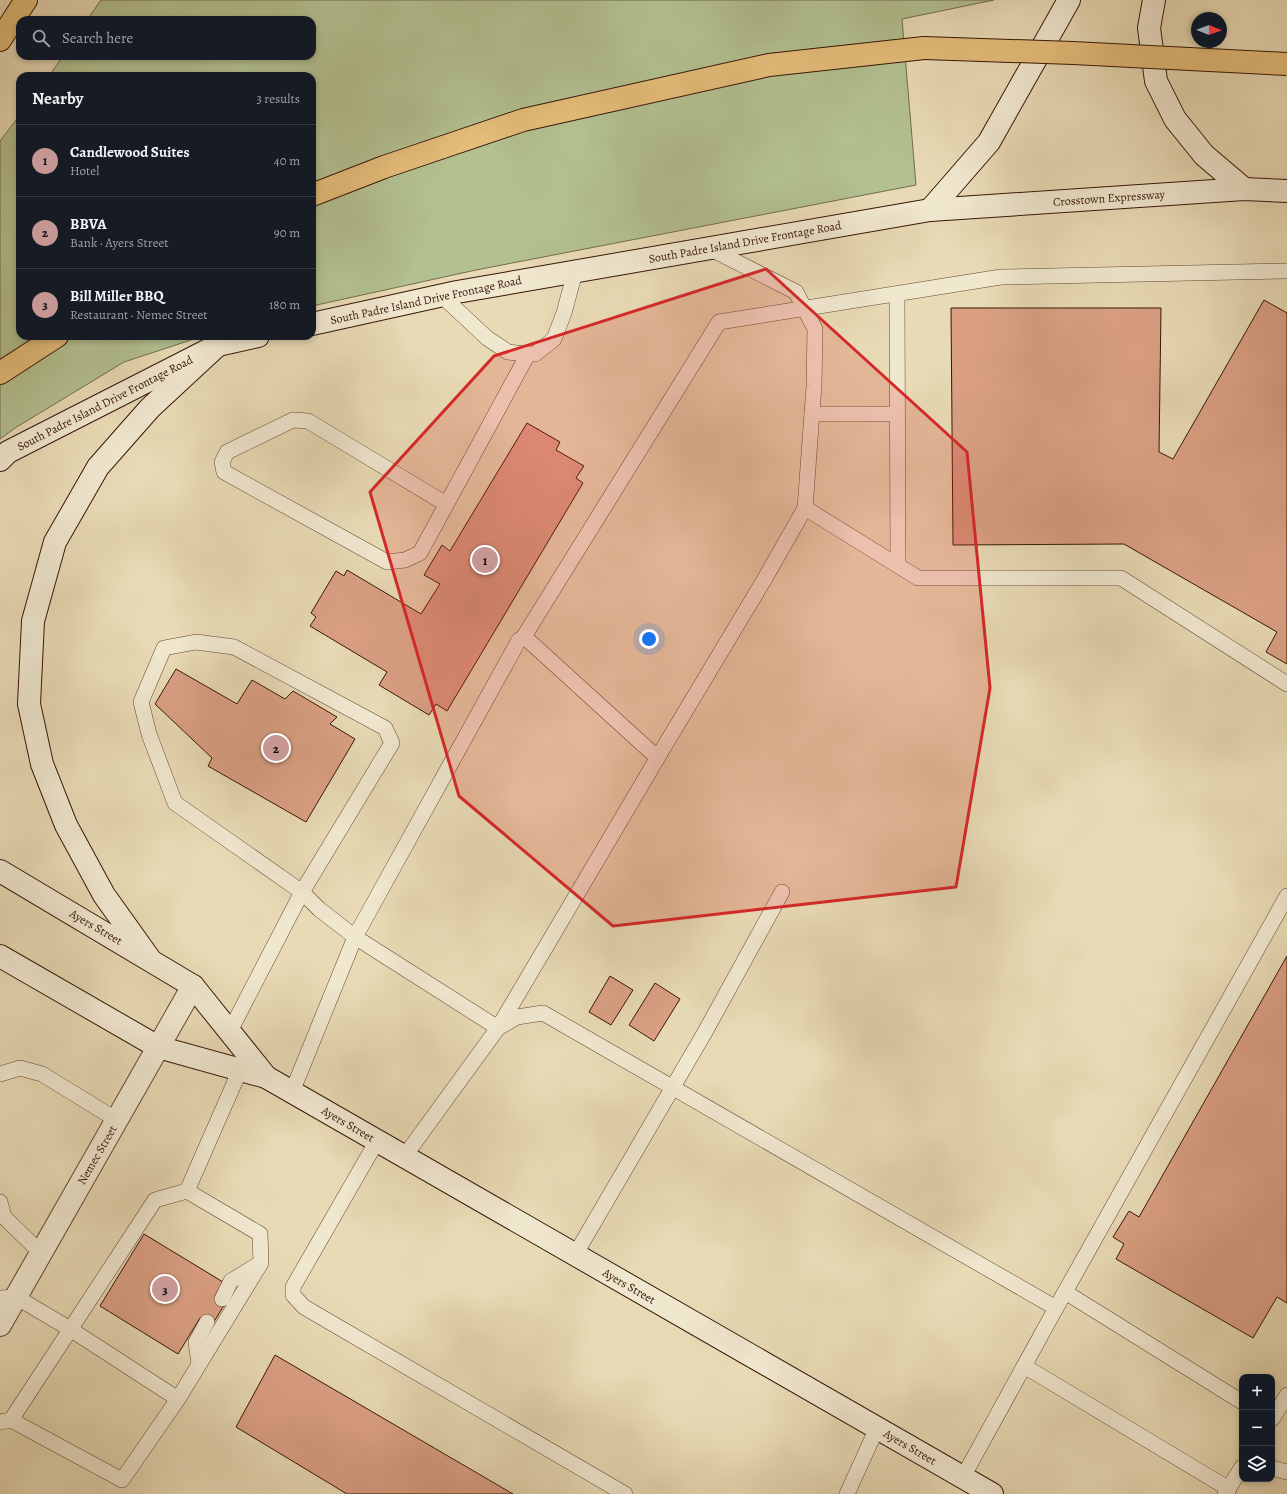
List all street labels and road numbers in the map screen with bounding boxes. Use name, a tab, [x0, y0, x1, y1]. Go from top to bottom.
street label: Crosstown Expressway	[1053, 186, 1166, 210]
street label: South Padre Island Drive Frontage Road	[647, 217, 843, 267]
street label: South Padre Island Drive Frontage Road	[329, 272, 524, 328]
street label: South Padre Island Drive Frontage Road	[14, 351, 196, 454]
street label: Ayers Street	[66, 905, 125, 949]
street label: Ayers Street	[318, 1102, 377, 1146]
street label: Nemec Street	[74, 1122, 120, 1188]
street label: Ayers Street	[599, 1264, 658, 1308]
street label: Ayers Street	[880, 1425, 939, 1469]

